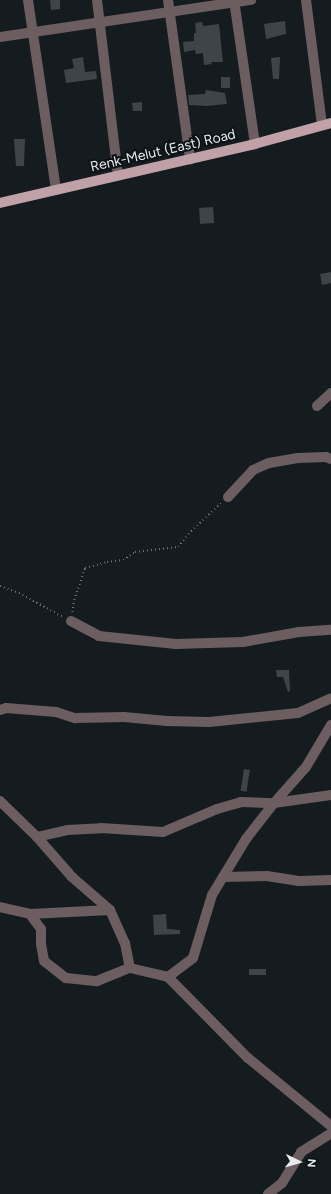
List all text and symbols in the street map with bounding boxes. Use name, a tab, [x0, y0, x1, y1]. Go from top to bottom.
street label: Renk-Melut (East) Road	[89, 126, 237, 176]
north arrow	[279, 1142, 319, 1182]
text: N	[305, 1158, 318, 1168]

